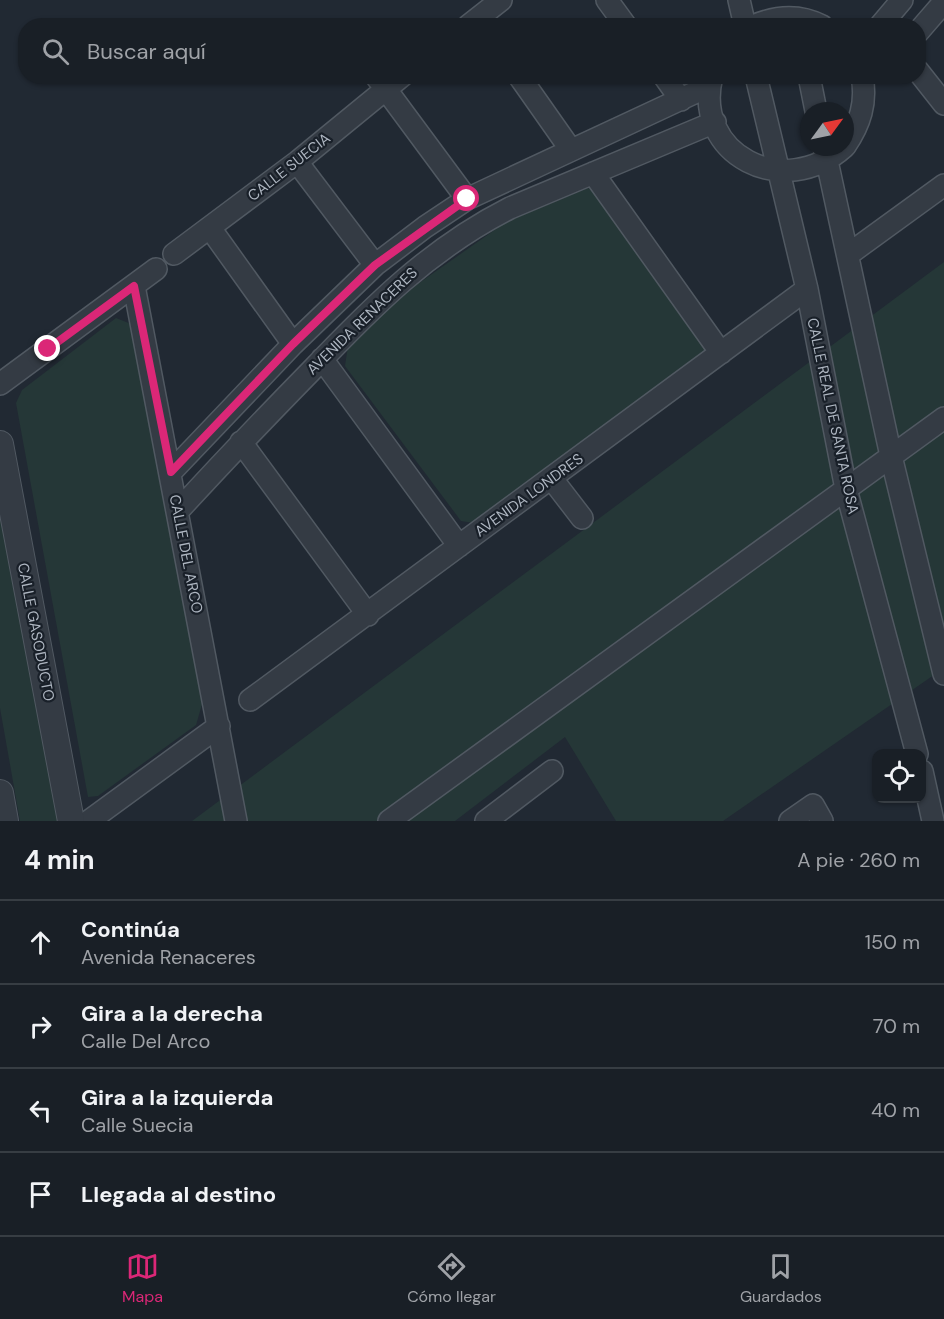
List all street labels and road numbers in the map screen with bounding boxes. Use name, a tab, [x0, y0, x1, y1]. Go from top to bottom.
street label: CALLE SUECIA	[243, 128, 335, 206]
street label: AVENIDA RENACERES	[302, 263, 422, 379]
street label: CALLE REAL DE SANTA ROSA	[802, 316, 864, 516]
street label: AVENIDA LONDRES	[471, 449, 588, 541]
street label: CALLE DEL ARCO	[165, 493, 207, 615]
street label: CALLE GASODUCTO	[13, 561, 59, 703]

